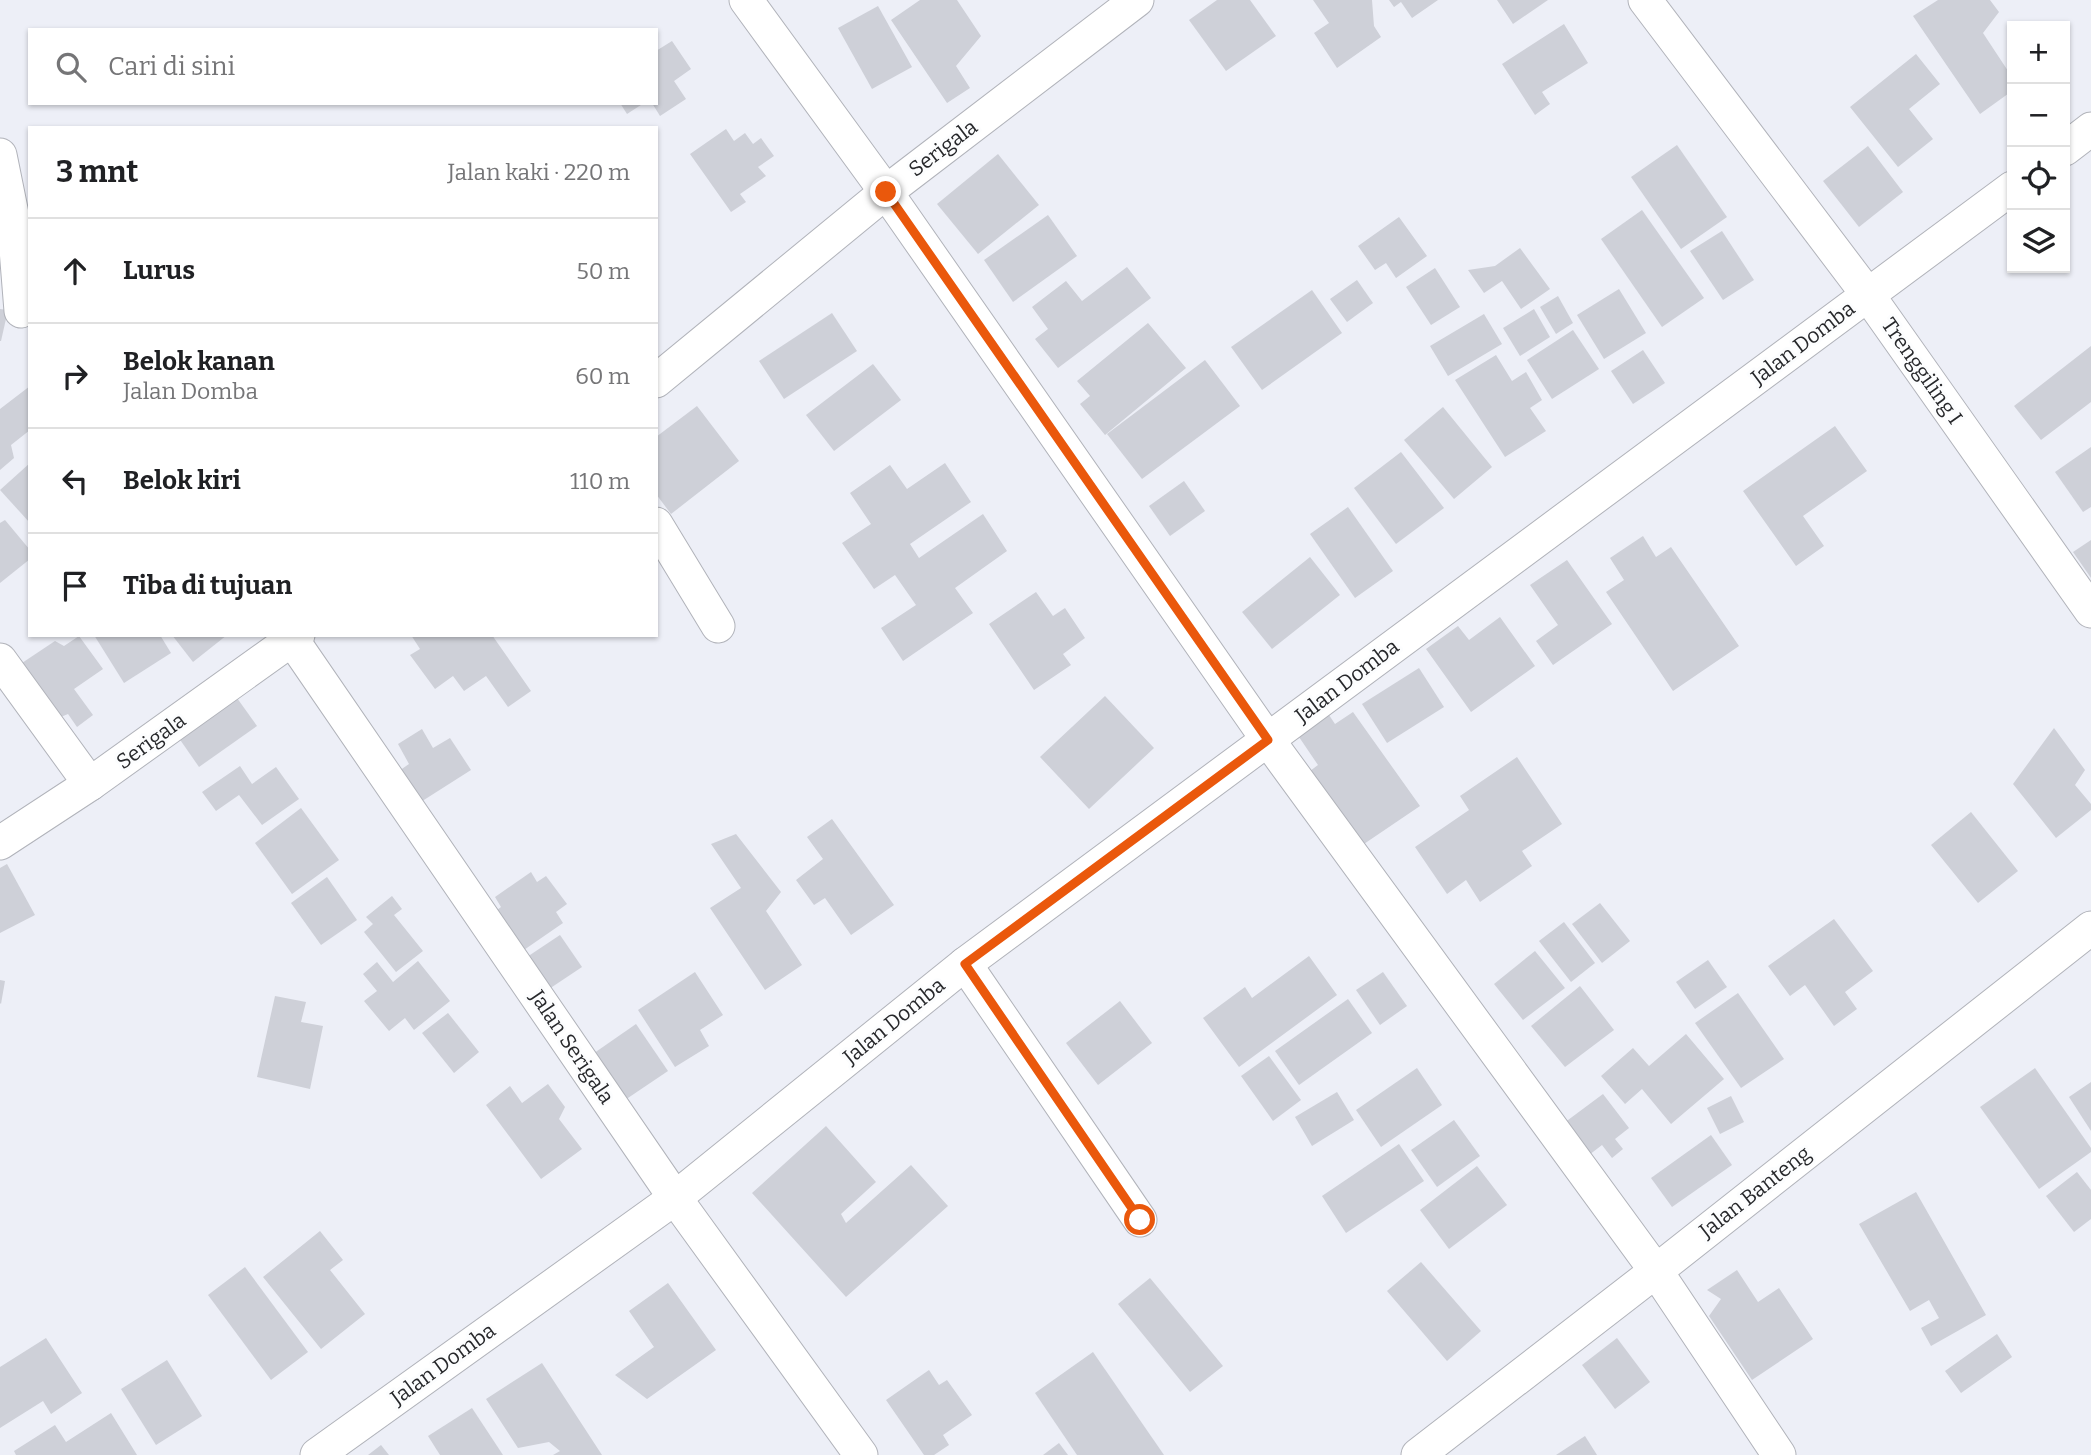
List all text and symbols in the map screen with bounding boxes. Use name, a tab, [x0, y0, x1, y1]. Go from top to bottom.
map controls	[2007, 21, 2070, 273]
button: +	[2007, 21, 2070, 84]
search box	[28, 28, 658, 105]
icon: search	[52, 48, 90, 86]
text: Cari di sini	[108, 51, 235, 82]
button: −	[2007, 84, 2070, 147]
street label: Serigala	[904, 113, 983, 182]
button: locate	[2007, 147, 2070, 210]
text: 3 mnt	[56, 154, 138, 190]
text: Jalan kaki · 220 m	[447, 158, 630, 186]
route end	[870, 176, 901, 207]
button: layers	[2007, 210, 2070, 273]
icon: ahead	[56, 252, 94, 290]
text: Lurus	[123, 255, 195, 286]
text: 50 m	[576, 257, 630, 285]
street label: Jalan Domba	[1745, 295, 1861, 391]
street label: Trenggiling I	[1876, 313, 1968, 429]
text: Belok kanan	[123, 346, 275, 377]
icon: right	[56, 357, 94, 395]
text: 60 m	[575, 362, 630, 390]
text: Jalan Domba	[123, 377, 258, 405]
icon: left	[56, 462, 94, 500]
text: Belok kiri	[123, 465, 241, 496]
text: 110 m	[570, 467, 630, 495]
icon: arrive	[56, 567, 94, 605]
text: Tiba di tujuan	[123, 570, 292, 601]
street label: Jalan Domba	[1289, 633, 1405, 729]
street label: Serigala	[111, 707, 191, 775]
street label: Jalan Domba	[837, 972, 951, 1071]
street label: Jalan Serigala	[524, 984, 620, 1109]
street label: Jalan Banteng	[1693, 1140, 1816, 1244]
route start	[1124, 1204, 1155, 1235]
street label: Jalan Domba	[385, 1317, 501, 1411]

